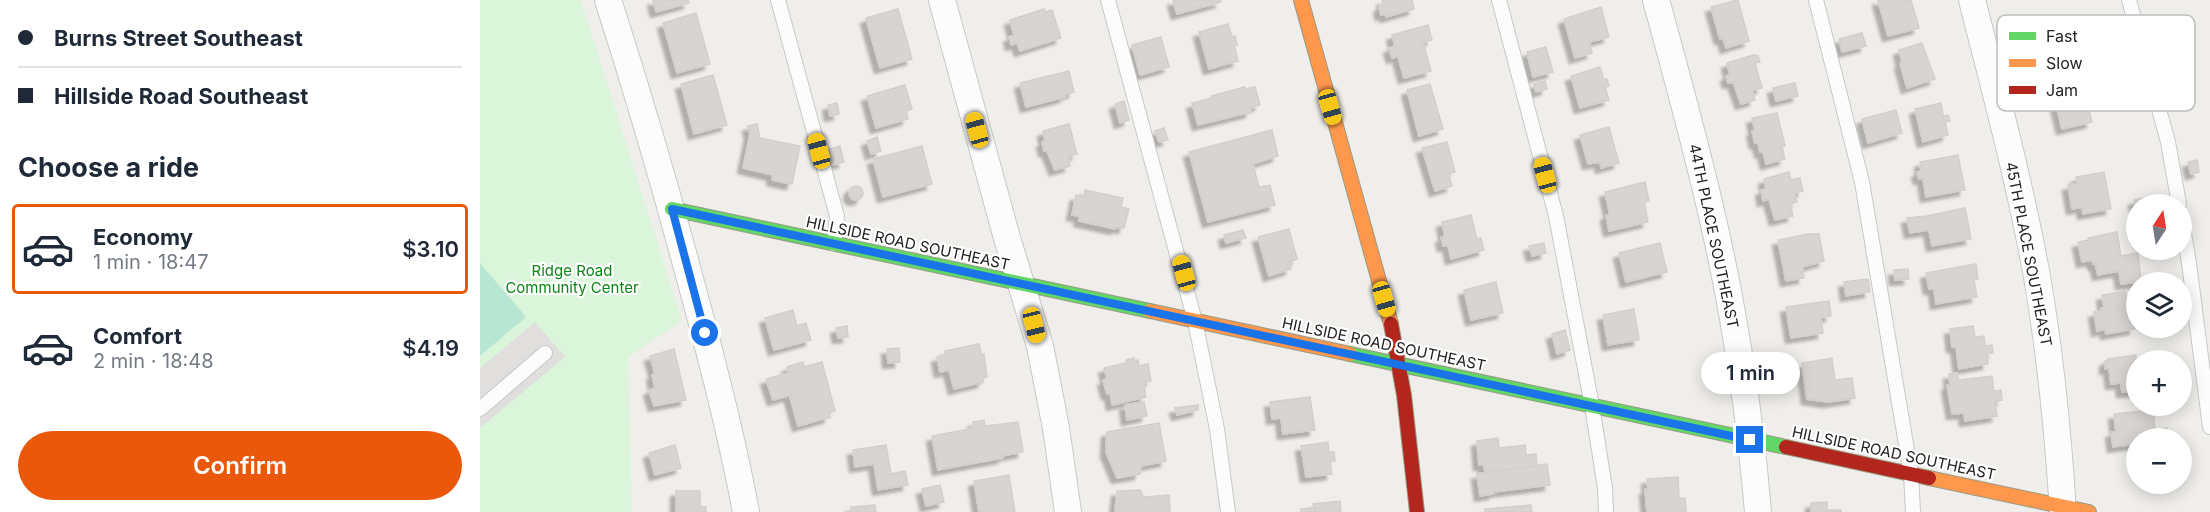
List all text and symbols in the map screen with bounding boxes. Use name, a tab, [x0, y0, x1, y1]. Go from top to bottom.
legend	[1997, 15, 2195, 111]
text: Burns Street Southeast	[54, 25, 303, 51]
text: Fast	[2046, 26, 2078, 46]
text: Slow	[2046, 53, 2083, 73]
text: Jam	[2046, 80, 2078, 100]
text: Hillside Road Southeast	[54, 83, 308, 109]
car	[1316, 87, 1344, 127]
car	[964, 110, 990, 150]
car	[806, 131, 832, 171]
street label: 44TH PLACE SOUTHEAST	[1685, 142, 1743, 330]
text: Choose a ride	[18, 151, 199, 184]
car	[1532, 155, 1558, 195]
street label: 45TH PLACE SOUTHEAST	[2002, 160, 2056, 348]
north arrow	[2126, 194, 2192, 260]
map controls	[2126, 194, 2192, 494]
street label: HILLSIDE ROAD SOUTHEAST	[804, 212, 1012, 274]
icon: car	[21, 222, 75, 276]
text: Economy	[93, 224, 193, 250]
text: $3.10	[402, 236, 459, 262]
text: 1 min · 18:47	[93, 250, 208, 274]
car	[1171, 253, 1197, 293]
park label: Ridge Road Community Center	[505, 261, 639, 297]
button: layers	[2126, 272, 2192, 338]
car	[1370, 279, 1398, 319]
car	[1021, 305, 1047, 345]
street label: HILLSIDE ROAD SOUTHEAST	[1280, 313, 1488, 375]
route start	[691, 319, 718, 346]
icon: car	[21, 321, 75, 375]
text: Comfort	[93, 323, 182, 349]
text: $4.19	[402, 335, 459, 361]
text: 2 min · 18:48	[93, 349, 214, 373]
button: +	[2126, 350, 2192, 416]
callout: 1 min	[1700, 353, 1800, 395]
text: 1 min	[1726, 361, 1775, 385]
street label: HILLSIDE ROAD SOUTHEAST	[1790, 422, 1998, 484]
route end	[1736, 426, 1763, 453]
button: −	[2126, 428, 2192, 494]
button: Confirm	[18, 431, 462, 500]

